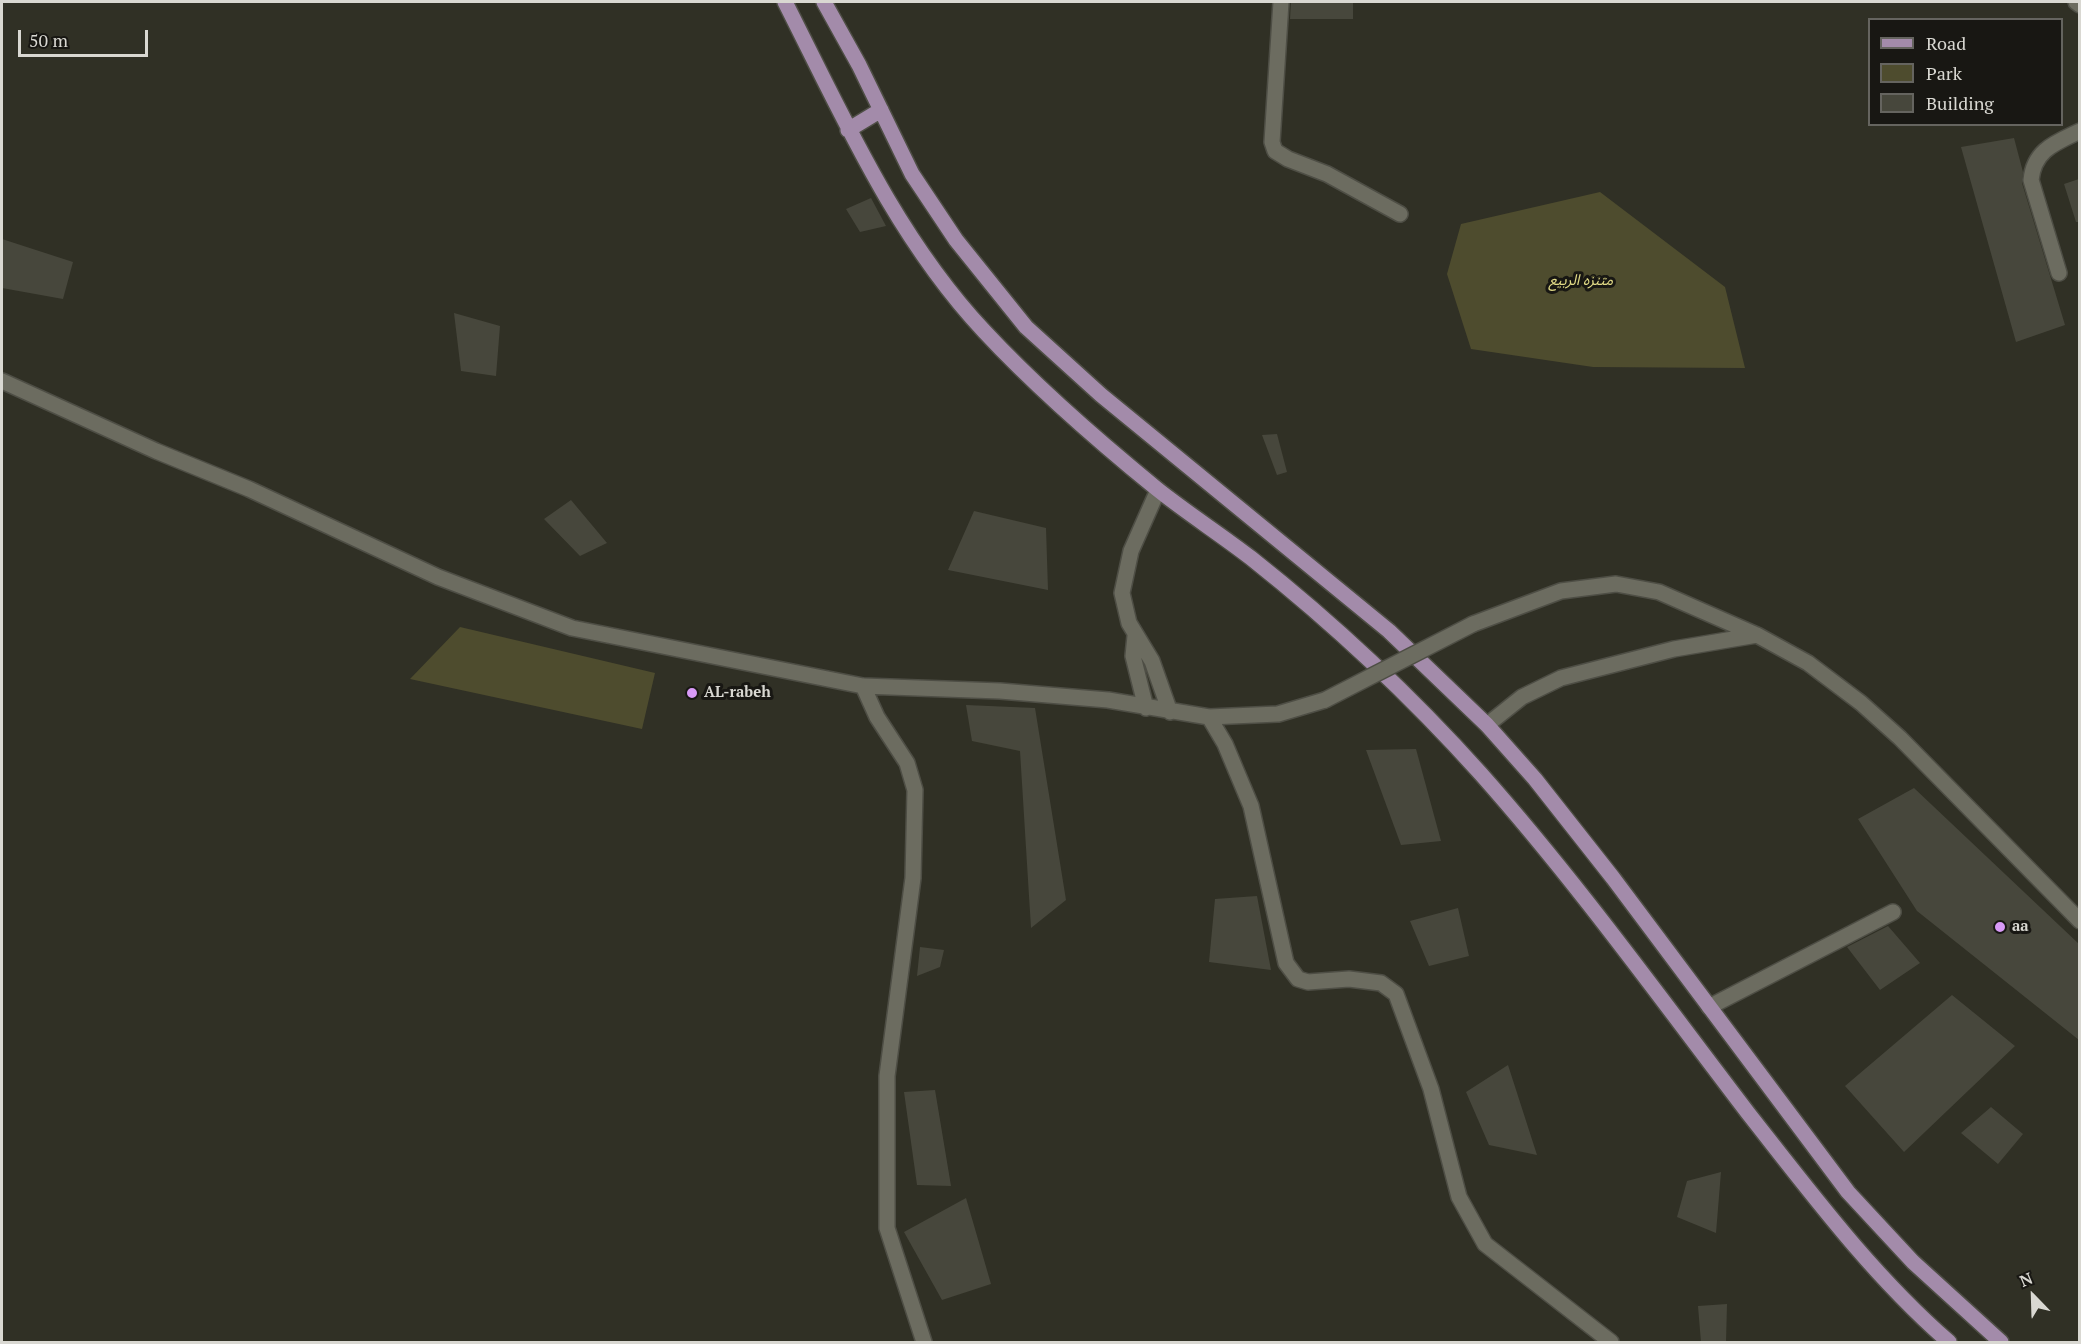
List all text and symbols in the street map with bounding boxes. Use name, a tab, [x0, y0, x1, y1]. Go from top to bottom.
scale bar	[21, 18, 152, 56]
legend	[1868, 18, 2063, 126]
text: 50 m	[29, 28, 68, 52]
text: Road	[1926, 31, 1966, 55]
text: Park	[1926, 61, 1962, 85]
text: Building	[1926, 91, 1994, 115]
park label: متنزه الربيع	[1549, 272, 1613, 290]
place label: AL-rabeh	[704, 684, 771, 702]
marker: AL-rabeh	[685, 686, 699, 700]
place label: aa	[2012, 918, 2029, 936]
marker: aa	[1993, 920, 2007, 934]
north arrow	[2003, 1266, 2063, 1326]
text: N	[2016, 1267, 2036, 1292]

